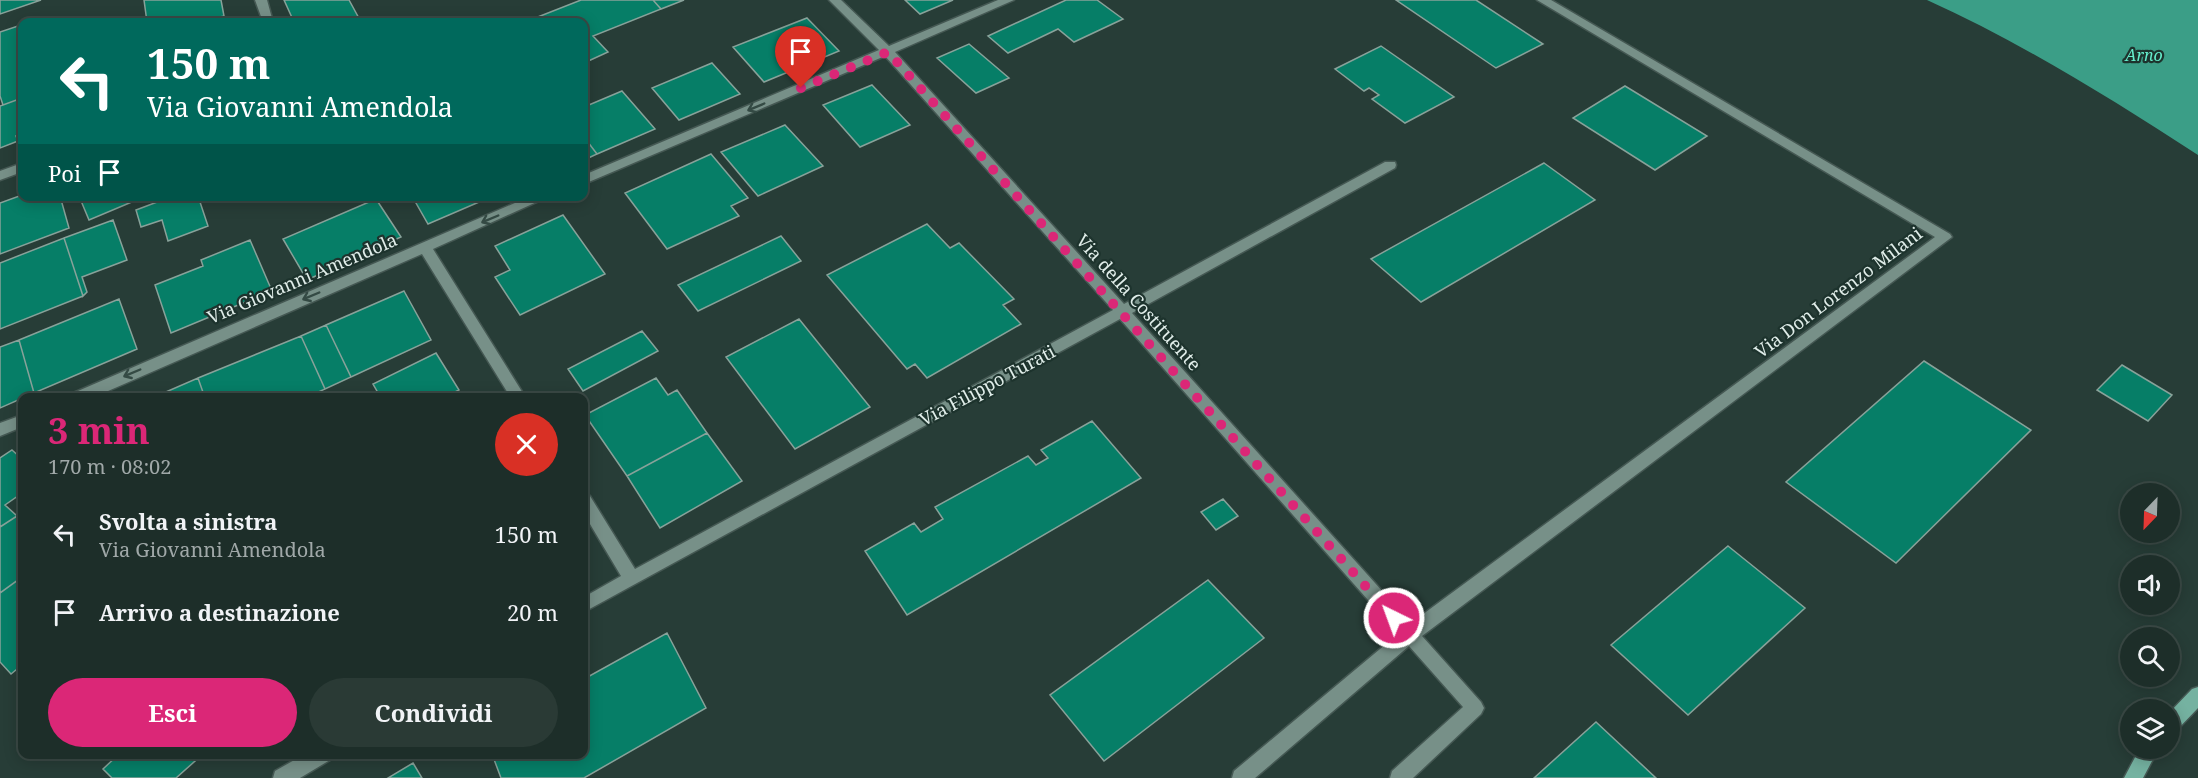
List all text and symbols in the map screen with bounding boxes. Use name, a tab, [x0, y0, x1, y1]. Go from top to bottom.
pin	[775, 26, 826, 88]
text: 150 m	[147, 34, 271, 91]
icon: arrive	[784, 35, 817, 68]
icon: left	[48, 42, 126, 120]
water label: Arno	[2124, 44, 2163, 66]
text: Via Giovanni Amendola	[147, 88, 453, 125]
one-way arrow	[748, 102, 766, 113]
icon: arrive	[93, 156, 126, 189]
text: Poi	[48, 158, 81, 188]
one-way arrow	[481, 214, 500, 225]
street label: Via Don Lorenzo Milani	[1749, 221, 1927, 363]
street label: Via Giovanni Amendola	[203, 227, 401, 329]
street label: Via della Costituente	[1071, 229, 1207, 375]
one-way arrow	[302, 291, 320, 302]
street label: Via Filippo Turati	[915, 339, 1059, 431]
one-way arrow	[123, 368, 141, 379]
text: 3 min	[48, 406, 150, 455]
button: close	[495, 413, 558, 476]
text: 170 m · 08:02	[48, 453, 171, 480]
north arrow	[2120, 483, 2180, 543]
map controls	[2120, 483, 2180, 759]
text: Svolta a sinistra	[99, 506, 278, 536]
icon: left	[48, 518, 81, 551]
text: 150 m	[495, 519, 558, 549]
text: Via Giovanni Amendola	[99, 536, 326, 563]
button: sound	[2120, 555, 2180, 615]
position arrow	[1362, 586, 1426, 650]
icon: arrive	[48, 596, 81, 629]
text: Arrivo a destinazione	[99, 597, 340, 627]
text: 20 m	[507, 597, 558, 627]
button: search	[2120, 627, 2180, 687]
button: Esci	[48, 678, 297, 747]
button: Condividi	[309, 678, 558, 747]
button: layers	[2120, 699, 2180, 759]

